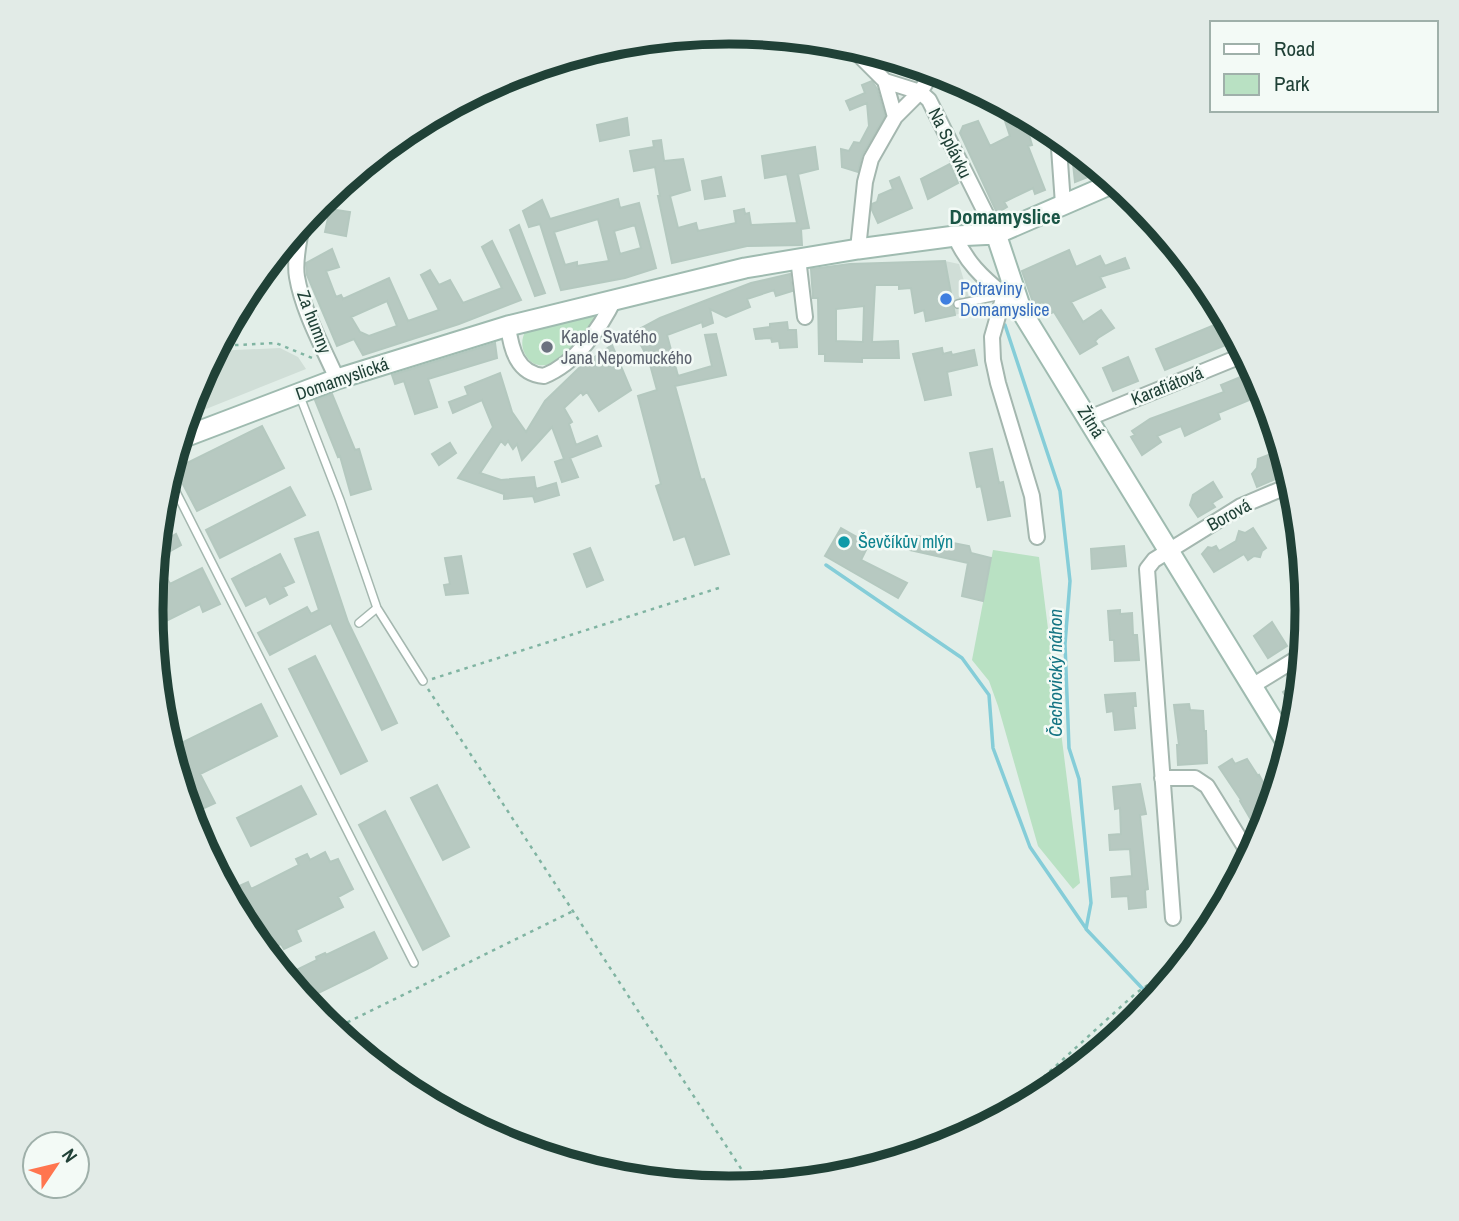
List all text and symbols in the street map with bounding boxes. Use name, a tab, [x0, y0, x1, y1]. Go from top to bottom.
legend	[1210, 21, 1438, 112]
text: Road	[1274, 34, 1315, 63]
text: Park	[1274, 69, 1310, 98]
street label: Na Splávku	[923, 103, 978, 182]
district label: Domamyslice	[949, 202, 1061, 231]
place label: Potraviny Domamyslice	[960, 276, 1049, 322]
street label: Za humny	[291, 287, 338, 358]
marker: Potraviny Domamyslice	[938, 291, 954, 307]
place label: Kaple Svatého Jana Nepomuckého	[561, 324, 692, 370]
marker: Kaple Svatého Jana Nepomuckého	[539, 339, 555, 355]
street label: Domamyslická	[292, 351, 392, 406]
street label: Karafiátová	[1127, 360, 1206, 411]
street label: Žitná	[1072, 401, 1111, 443]
street label: Borová	[1202, 492, 1255, 537]
place label: Ševčíkův mlýn	[858, 529, 953, 554]
marker: Ševčíkův mlýn	[836, 534, 852, 550]
water label: Čechovický náhon	[1042, 609, 1068, 737]
north arrow	[21, 1130, 91, 1200]
text: N	[56, 1143, 84, 1167]

